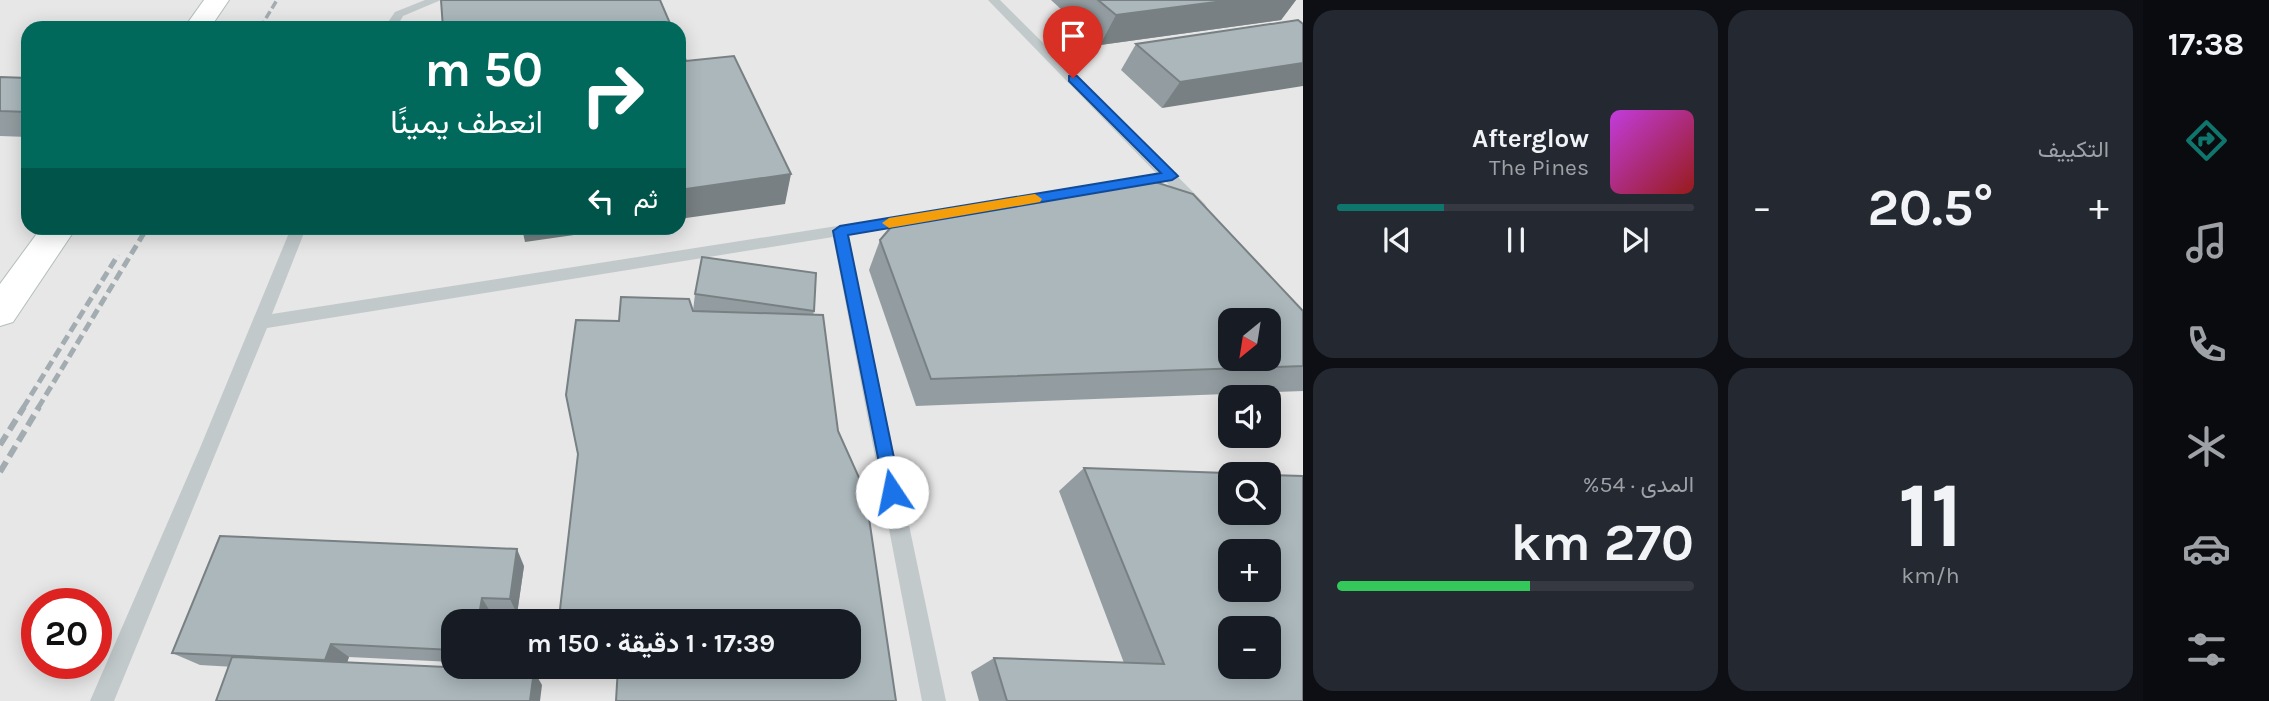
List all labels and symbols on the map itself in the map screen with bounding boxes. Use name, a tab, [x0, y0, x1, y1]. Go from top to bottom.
pin	[1043, 6, 1103, 78]
north arrow	[1218, 308, 1281, 371]
position arrow	[855, 455, 929, 529]
speed limit sign: 20	[21, 588, 112, 679]

